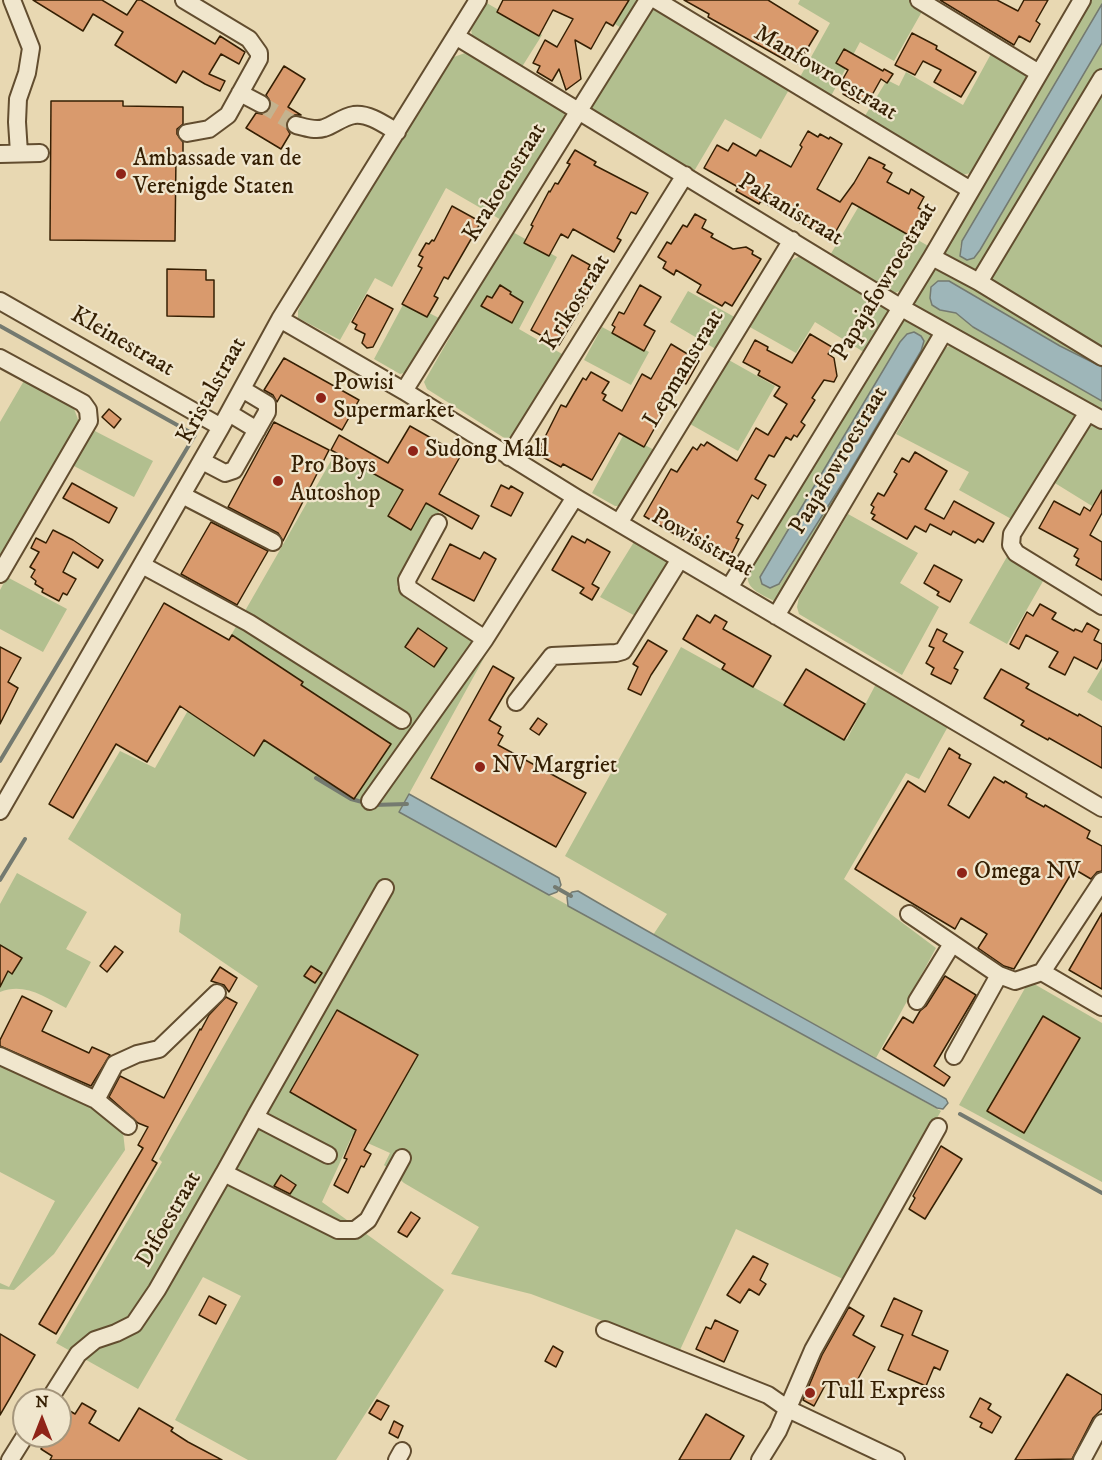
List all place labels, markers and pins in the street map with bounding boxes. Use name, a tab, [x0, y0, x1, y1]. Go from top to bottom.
place label: Ambassade van de Verenigde Staten	[133, 146, 301, 202]
marker: Ambassade van de Verenigde Staten	[114, 167, 128, 181]
place label: Powisi Supermarket	[333, 370, 454, 426]
marker: Powisi Supermarket	[314, 391, 328, 405]
place label: Sudong Mall	[425, 437, 549, 465]
marker: Sudong Mall	[406, 444, 420, 458]
place label: Pro Boys Autoshop	[290, 453, 380, 509]
marker: Pro Boys Autoshop	[271, 474, 285, 488]
place label: NV Margriet	[492, 753, 618, 781]
marker: NV Margriet	[473, 760, 487, 774]
place label: Omega NV	[974, 859, 1081, 887]
marker: Omega NV	[955, 866, 969, 880]
place label: Tull Express	[822, 1379, 945, 1407]
marker: Tull Express	[803, 1386, 817, 1400]

